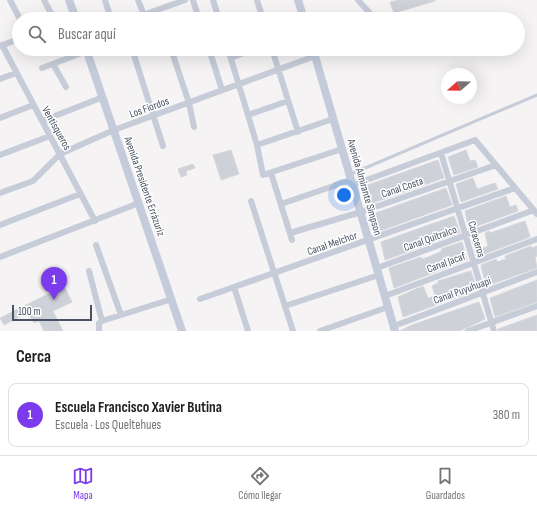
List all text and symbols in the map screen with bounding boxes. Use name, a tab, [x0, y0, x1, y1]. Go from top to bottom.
search box	[12, 12, 525, 56]
icon: search	[26, 23, 48, 45]
text: Buscar aquí	[58, 25, 116, 44]
north arrow	[441, 68, 477, 104]
street label: Los Fiordos	[128, 94, 171, 121]
street label: Ventisqueros	[39, 104, 74, 153]
street label: Avenida Presidente Errázuriz	[121, 134, 168, 238]
street label: Avenida Almirante Simpson	[344, 137, 385, 237]
street label: Canal Costa	[380, 174, 425, 201]
your location	[334, 185, 354, 205]
street label: Coraceros	[465, 219, 488, 259]
street label: Canal Quitralco	[402, 223, 459, 254]
street label: Canal Melchor	[305, 229, 359, 258]
street label: Canal Jacaf	[425, 249, 468, 275]
pin: 1	[41, 267, 67, 300]
street label: Canal Puyuhuapi	[432, 274, 493, 307]
scale bar	[12, 303, 92, 322]
text: 100 m	[18, 305, 40, 318]
text: Cerca	[16, 347, 51, 367]
text: Escuela Francisco Xavier Butina	[55, 398, 222, 417]
text: 1	[27, 407, 33, 423]
text: 380 m	[493, 407, 520, 423]
text: Escuela · Los Queltehues	[55, 417, 161, 433]
tab: Mapa	[72, 465, 94, 502]
tab: Cómo llegar	[238, 465, 282, 502]
tab: Guardados	[426, 465, 465, 502]

